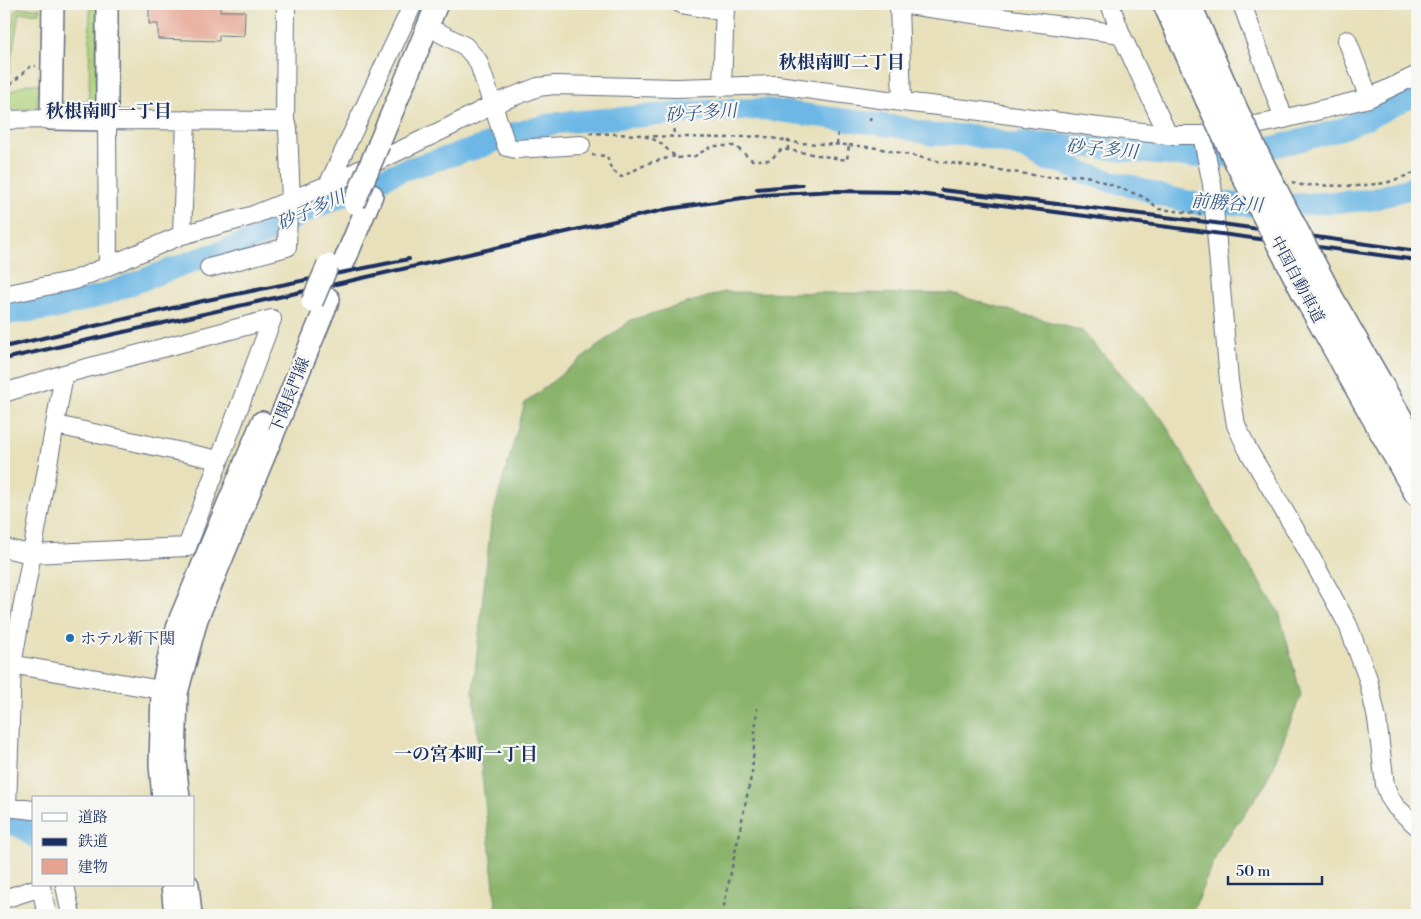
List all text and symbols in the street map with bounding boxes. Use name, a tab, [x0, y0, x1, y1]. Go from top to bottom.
district label: 秋根南町二丁目	[779, 51, 905, 74]
water label: 砂子多川	[664, 99, 740, 127]
district label: 秋根南町一丁目	[46, 100, 172, 123]
water label: 砂子多川	[1065, 135, 1141, 164]
water label: 砂子多川	[274, 184, 351, 236]
water label: 前勝谷川	[1190, 190, 1266, 218]
street label: 中国自動車道	[1266, 232, 1328, 327]
street label: 下関長門線	[266, 355, 314, 436]
place label: ホテル新下関	[80, 629, 175, 649]
marker: ホテル新下関	[64, 632, 76, 644]
district label: 一の宮本町一丁目	[394, 743, 538, 766]
legend	[32, 796, 195, 886]
text: 道路	[78, 808, 108, 827]
text: 鉄道	[78, 832, 108, 851]
scale bar	[1228, 854, 1322, 886]
text: 建物	[78, 858, 108, 877]
text: 50 m	[1236, 862, 1270, 881]

